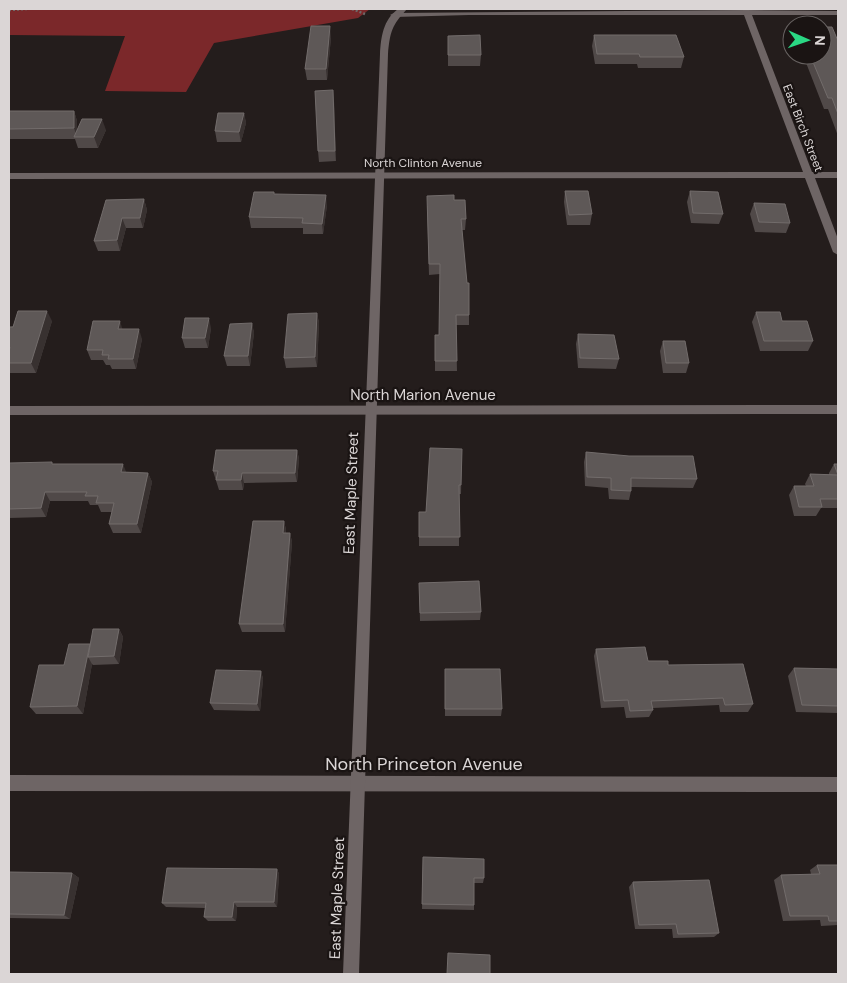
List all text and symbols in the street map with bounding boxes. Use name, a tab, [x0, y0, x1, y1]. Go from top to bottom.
north arrow	[782, 15, 832, 65]
text: N	[811, 35, 829, 46]
street label: East Birch Street	[779, 82, 827, 174]
street label: North Clinton Avenue	[364, 155, 482, 171]
street label: North Marion Avenue	[350, 385, 496, 405]
street label: East Maple Street	[339, 431, 363, 554]
street label: North Princeton Avenue	[325, 752, 523, 776]
street label: East Maple Street	[325, 836, 349, 959]

